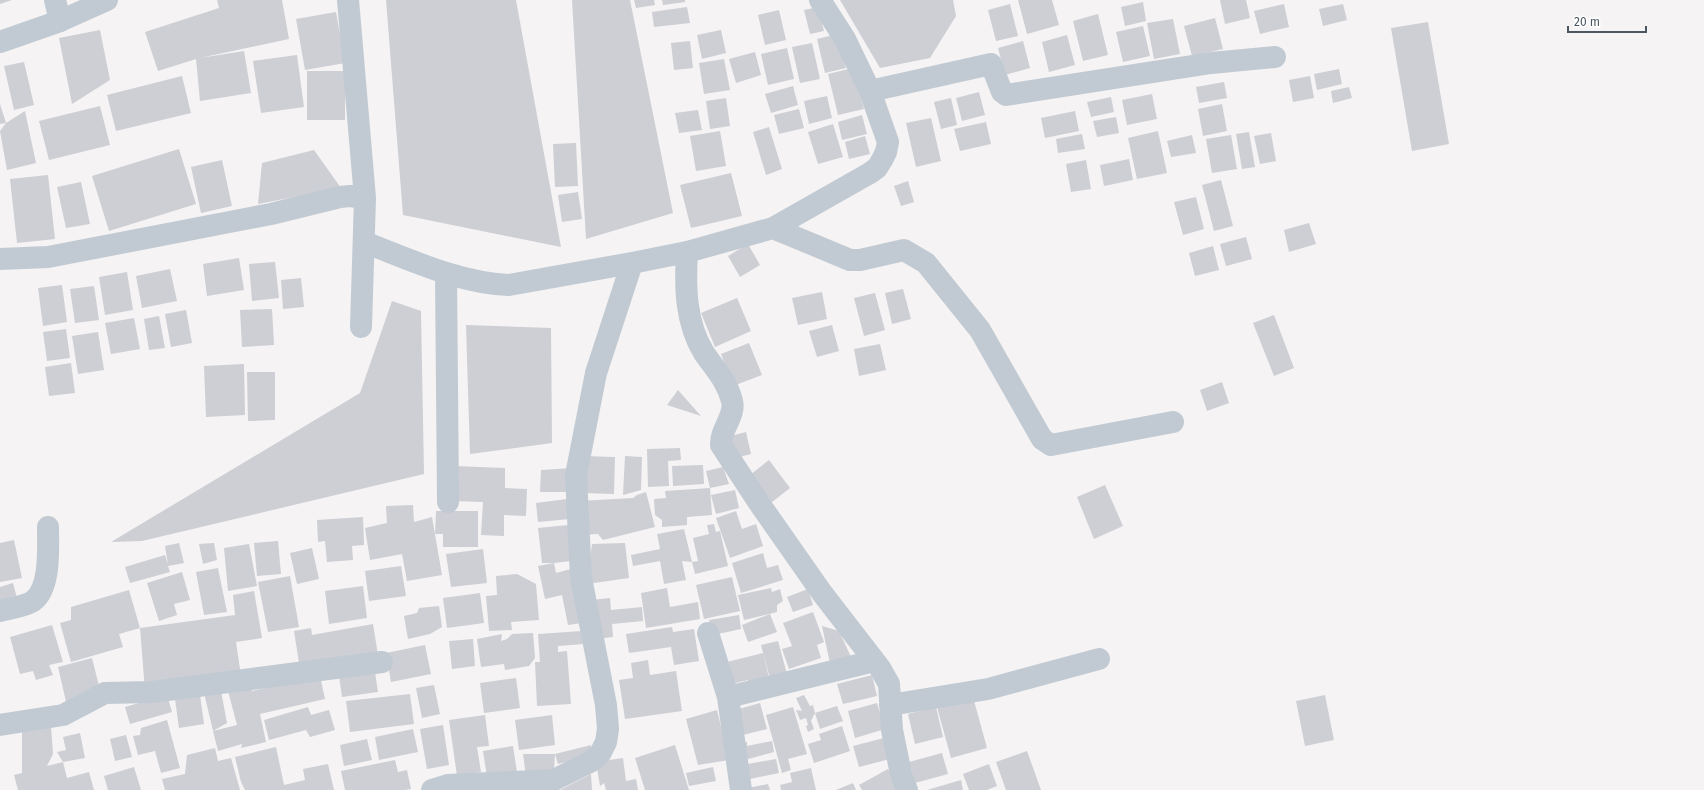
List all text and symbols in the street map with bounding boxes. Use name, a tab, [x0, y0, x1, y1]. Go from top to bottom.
scale bar	[1568, 8, 1646, 34]
text: 20 m	[1574, 15, 1600, 29]

